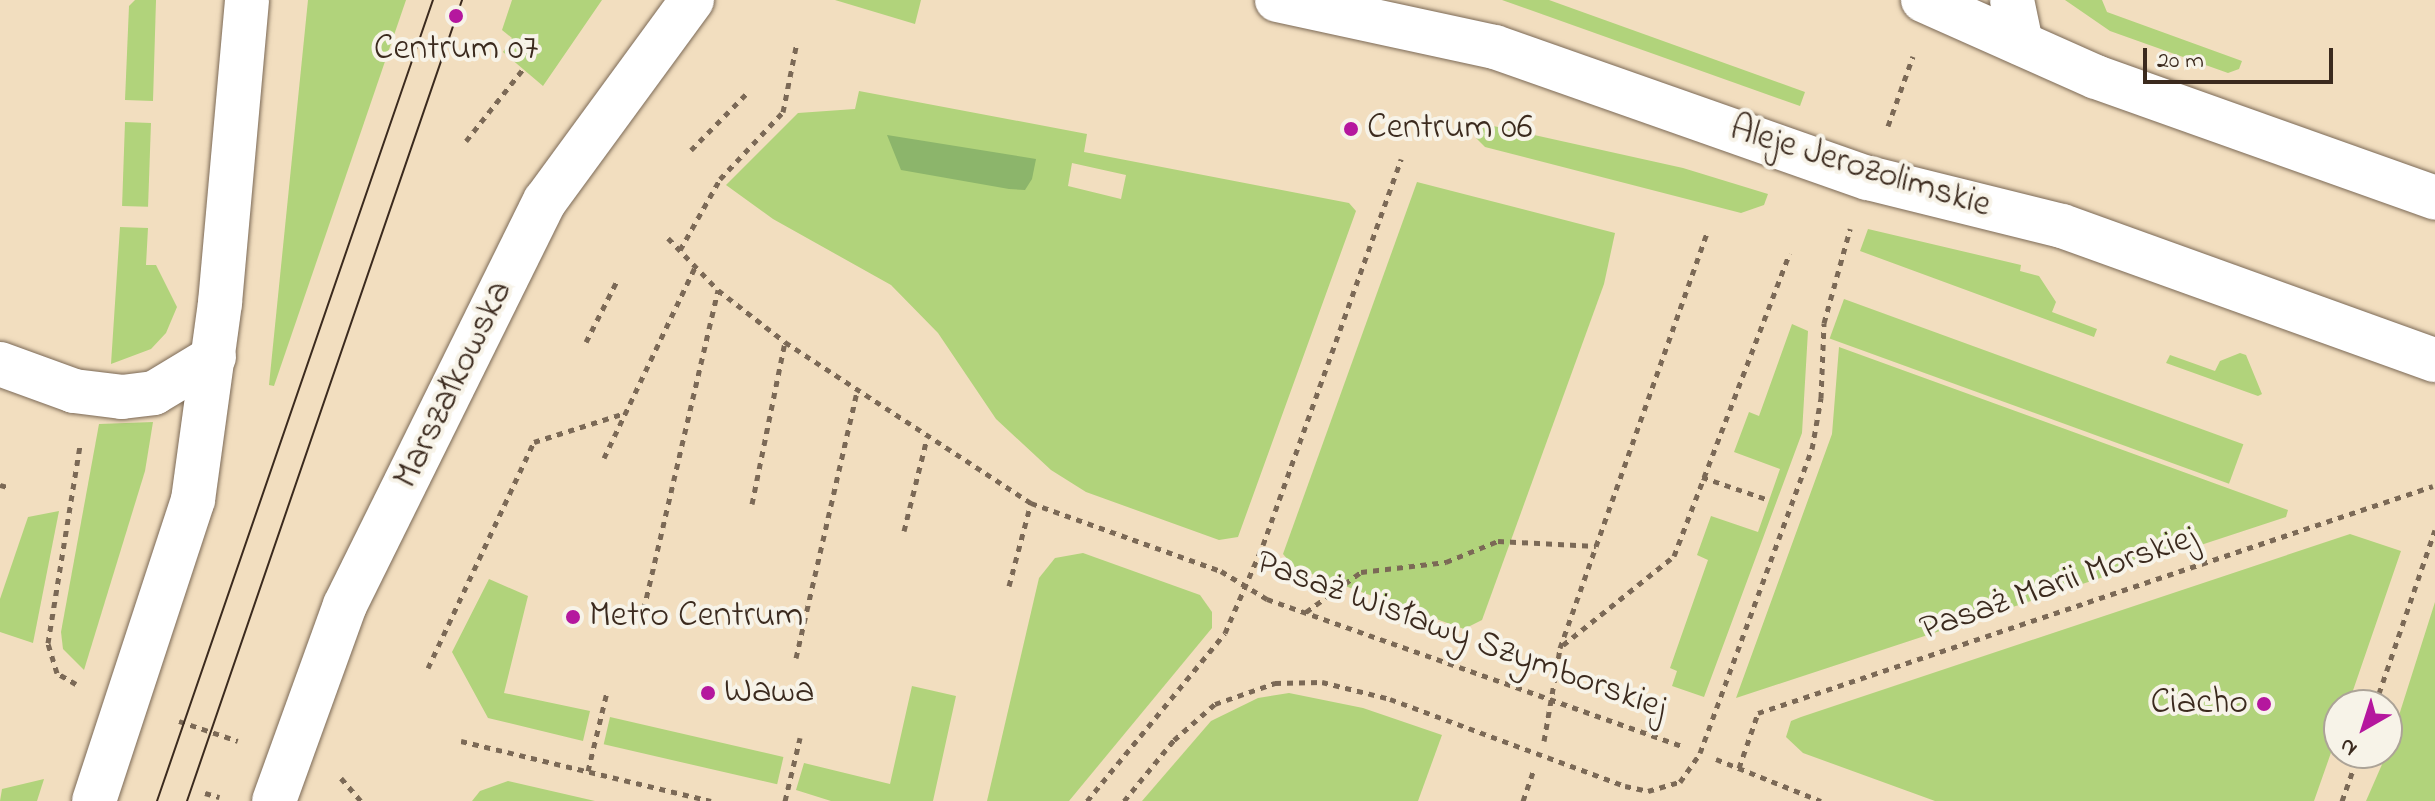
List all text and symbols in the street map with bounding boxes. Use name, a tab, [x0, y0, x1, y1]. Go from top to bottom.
marker: Centrum 07	[447, 7, 465, 25]
place label: Centrum 07	[374, 28, 538, 72]
scale bar	[2147, 32, 2337, 82]
text: 20 m	[2157, 44, 2204, 79]
place label: Centrum 06	[1367, 107, 1533, 151]
street label: Aleje Jerozolimskie	[1725, 108, 1995, 228]
marker: Centrum 06	[1342, 120, 1360, 138]
street label: Marszałkowska	[385, 274, 523, 496]
street label: Pasaż Marii Morskiej	[1915, 516, 2203, 652]
street label: Pasaż Wisławy Szymborskiej	[1250, 542, 1672, 730]
place label: Metro Centrum	[589, 595, 803, 639]
marker: Metro Centrum	[564, 608, 582, 626]
place label: Wawa	[724, 671, 814, 715]
place label: Ciacho	[2151, 682, 2248, 726]
marker: Wawa	[699, 684, 717, 702]
north arrow	[2323, 689, 2403, 769]
marker: Ciacho	[2255, 695, 2273, 713]
text: N	[2333, 729, 2365, 763]

